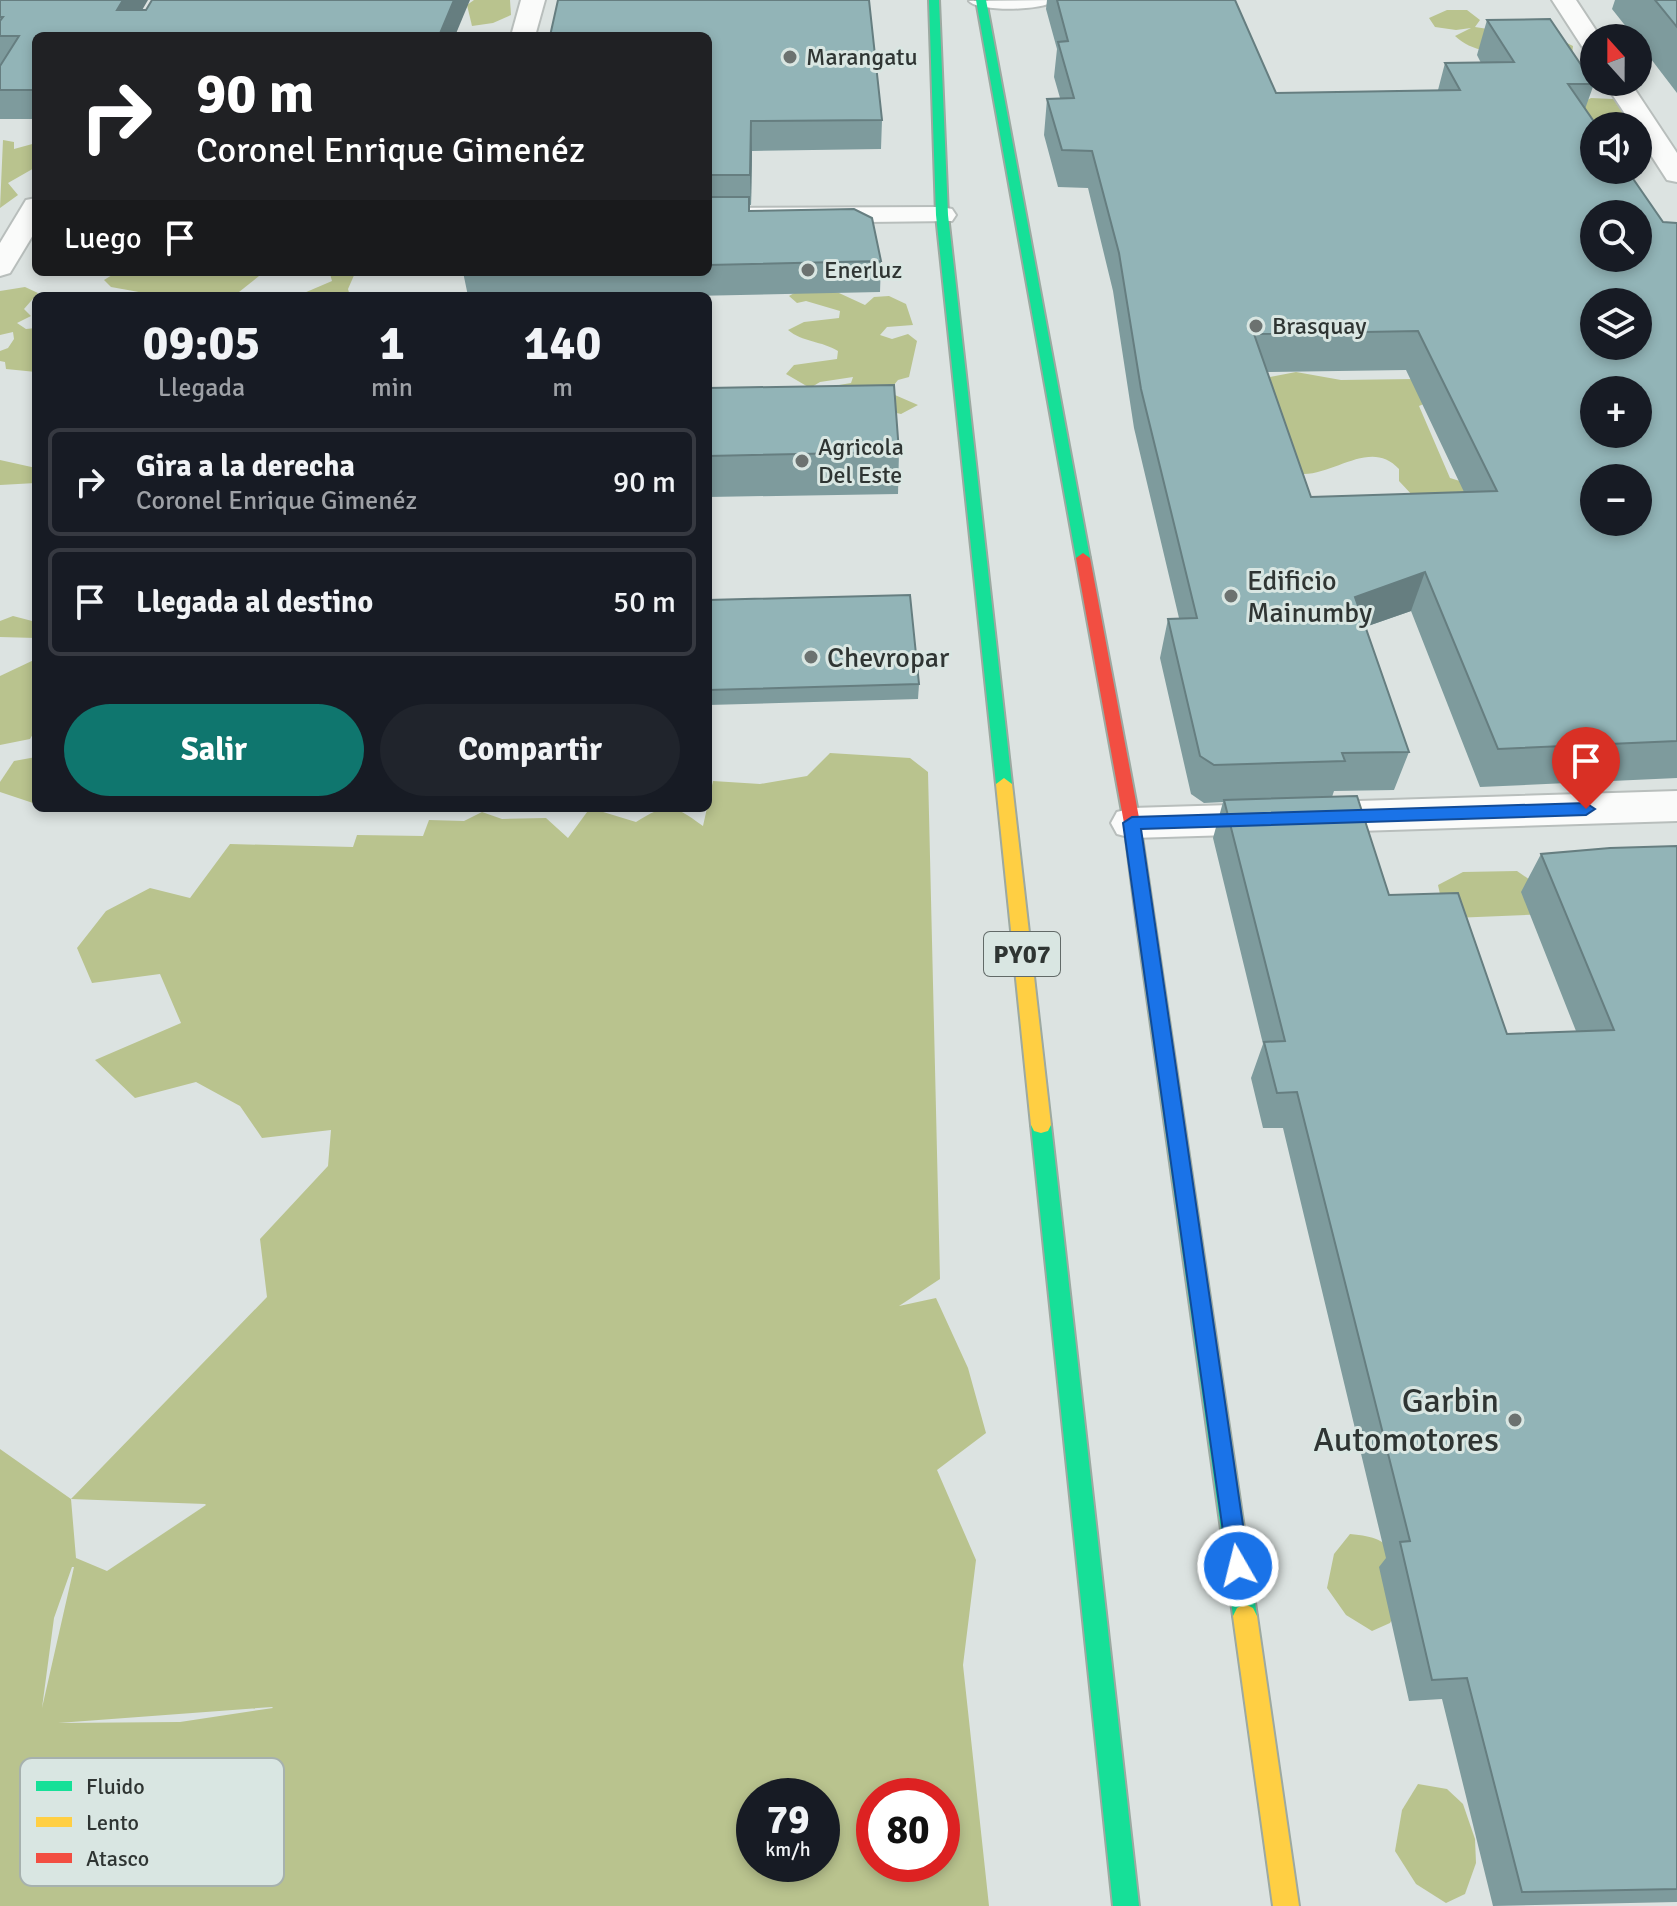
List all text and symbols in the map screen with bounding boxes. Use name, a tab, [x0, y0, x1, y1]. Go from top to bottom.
north arrow	[1580, 24, 1652, 96]
map controls	[1580, 24, 1652, 536]
place label: Marangatu	[806, 42, 918, 72]
marker: Marangatu	[781, 48, 799, 66]
text: 90 m	[196, 59, 314, 128]
icon: right	[64, 64, 168, 168]
button: sound	[1580, 112, 1652, 184]
text: Coronel Enrique Gimenéz	[196, 128, 585, 173]
button: search	[1580, 200, 1652, 272]
icon: arrive	[158, 216, 202, 260]
text: Luego	[64, 220, 142, 257]
place label: Enerluz	[824, 255, 902, 285]
marker: Enerluz	[799, 261, 817, 279]
button: layers	[1580, 288, 1652, 360]
place label: Brasquay	[1272, 311, 1366, 341]
text: 09:05	[143, 314, 260, 373]
text: 1	[379, 314, 405, 373]
text: 140	[524, 314, 601, 373]
marker: Brasquay	[1247, 317, 1265, 335]
text: Llegada	[158, 372, 245, 404]
text: min	[371, 372, 413, 404]
text: m	[552, 372, 573, 404]
button: +	[1580, 376, 1652, 448]
place label: Agricola Del Este	[818, 432, 904, 490]
text: Gira a la derecha	[136, 448, 355, 485]
marker: Agricola Del Este	[793, 452, 811, 470]
icon: right	[68, 460, 112, 504]
text: 90 m	[613, 464, 676, 501]
button: −	[1580, 464, 1652, 536]
text: Coronel Enrique Gimenéz	[136, 485, 417, 517]
place label: Edificio Mainumby	[1247, 564, 1372, 630]
icon: arrive	[68, 580, 112, 624]
text: Llegada al destino	[136, 584, 373, 621]
text: 50 m	[613, 584, 676, 621]
marker: Edificio Mainumby	[1222, 587, 1240, 605]
place label: Chevropar	[827, 641, 950, 675]
marker: Chevropar	[802, 648, 820, 666]
button: Salir	[64, 704, 364, 796]
button: Compartir	[380, 704, 680, 796]
pin	[1552, 727, 1620, 809]
icon: arrive	[1564, 739, 1608, 783]
road number: PY07	[984, 932, 1060, 976]
place label: Garbin Automotores	[1313, 1380, 1499, 1461]
marker: Garbin Automotores	[1506, 1411, 1524, 1429]
position arrow	[1196, 1524, 1280, 1608]
legend	[20, 1758, 284, 1886]
text: Fluido	[86, 1773, 145, 1800]
speed limit sign: 80	[856, 1778, 960, 1882]
text: 79	[766, 1795, 810, 1845]
text: Lento	[86, 1809, 139, 1836]
text: km/h	[765, 1837, 811, 1862]
text: Atasco	[86, 1845, 149, 1872]

